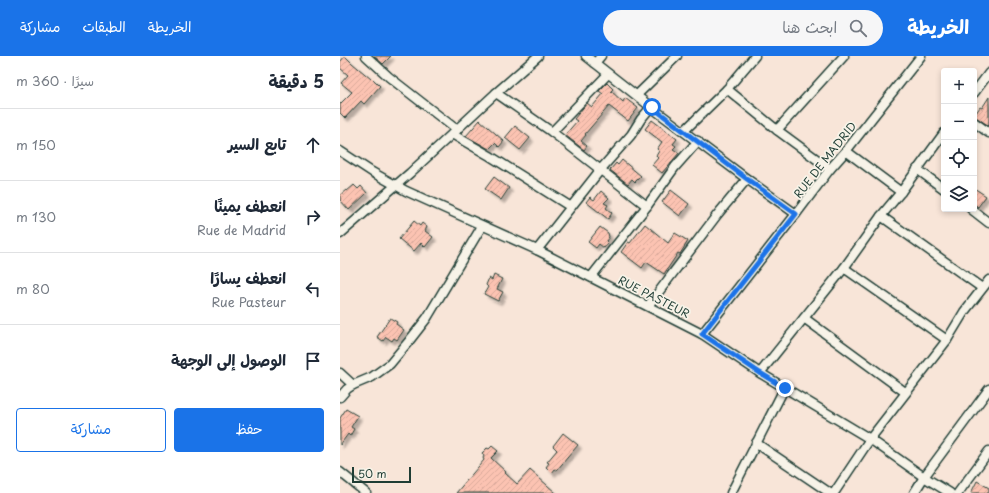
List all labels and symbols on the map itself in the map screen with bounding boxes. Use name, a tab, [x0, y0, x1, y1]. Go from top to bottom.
route start	[643, 98, 661, 116]
street label: RUE DE MADRID	[789, 118, 860, 202]
street label: RUE PASTEUR	[615, 271, 693, 322]
route end	[776, 379, 794, 397]
scale bar	[352, 465, 411, 484]

